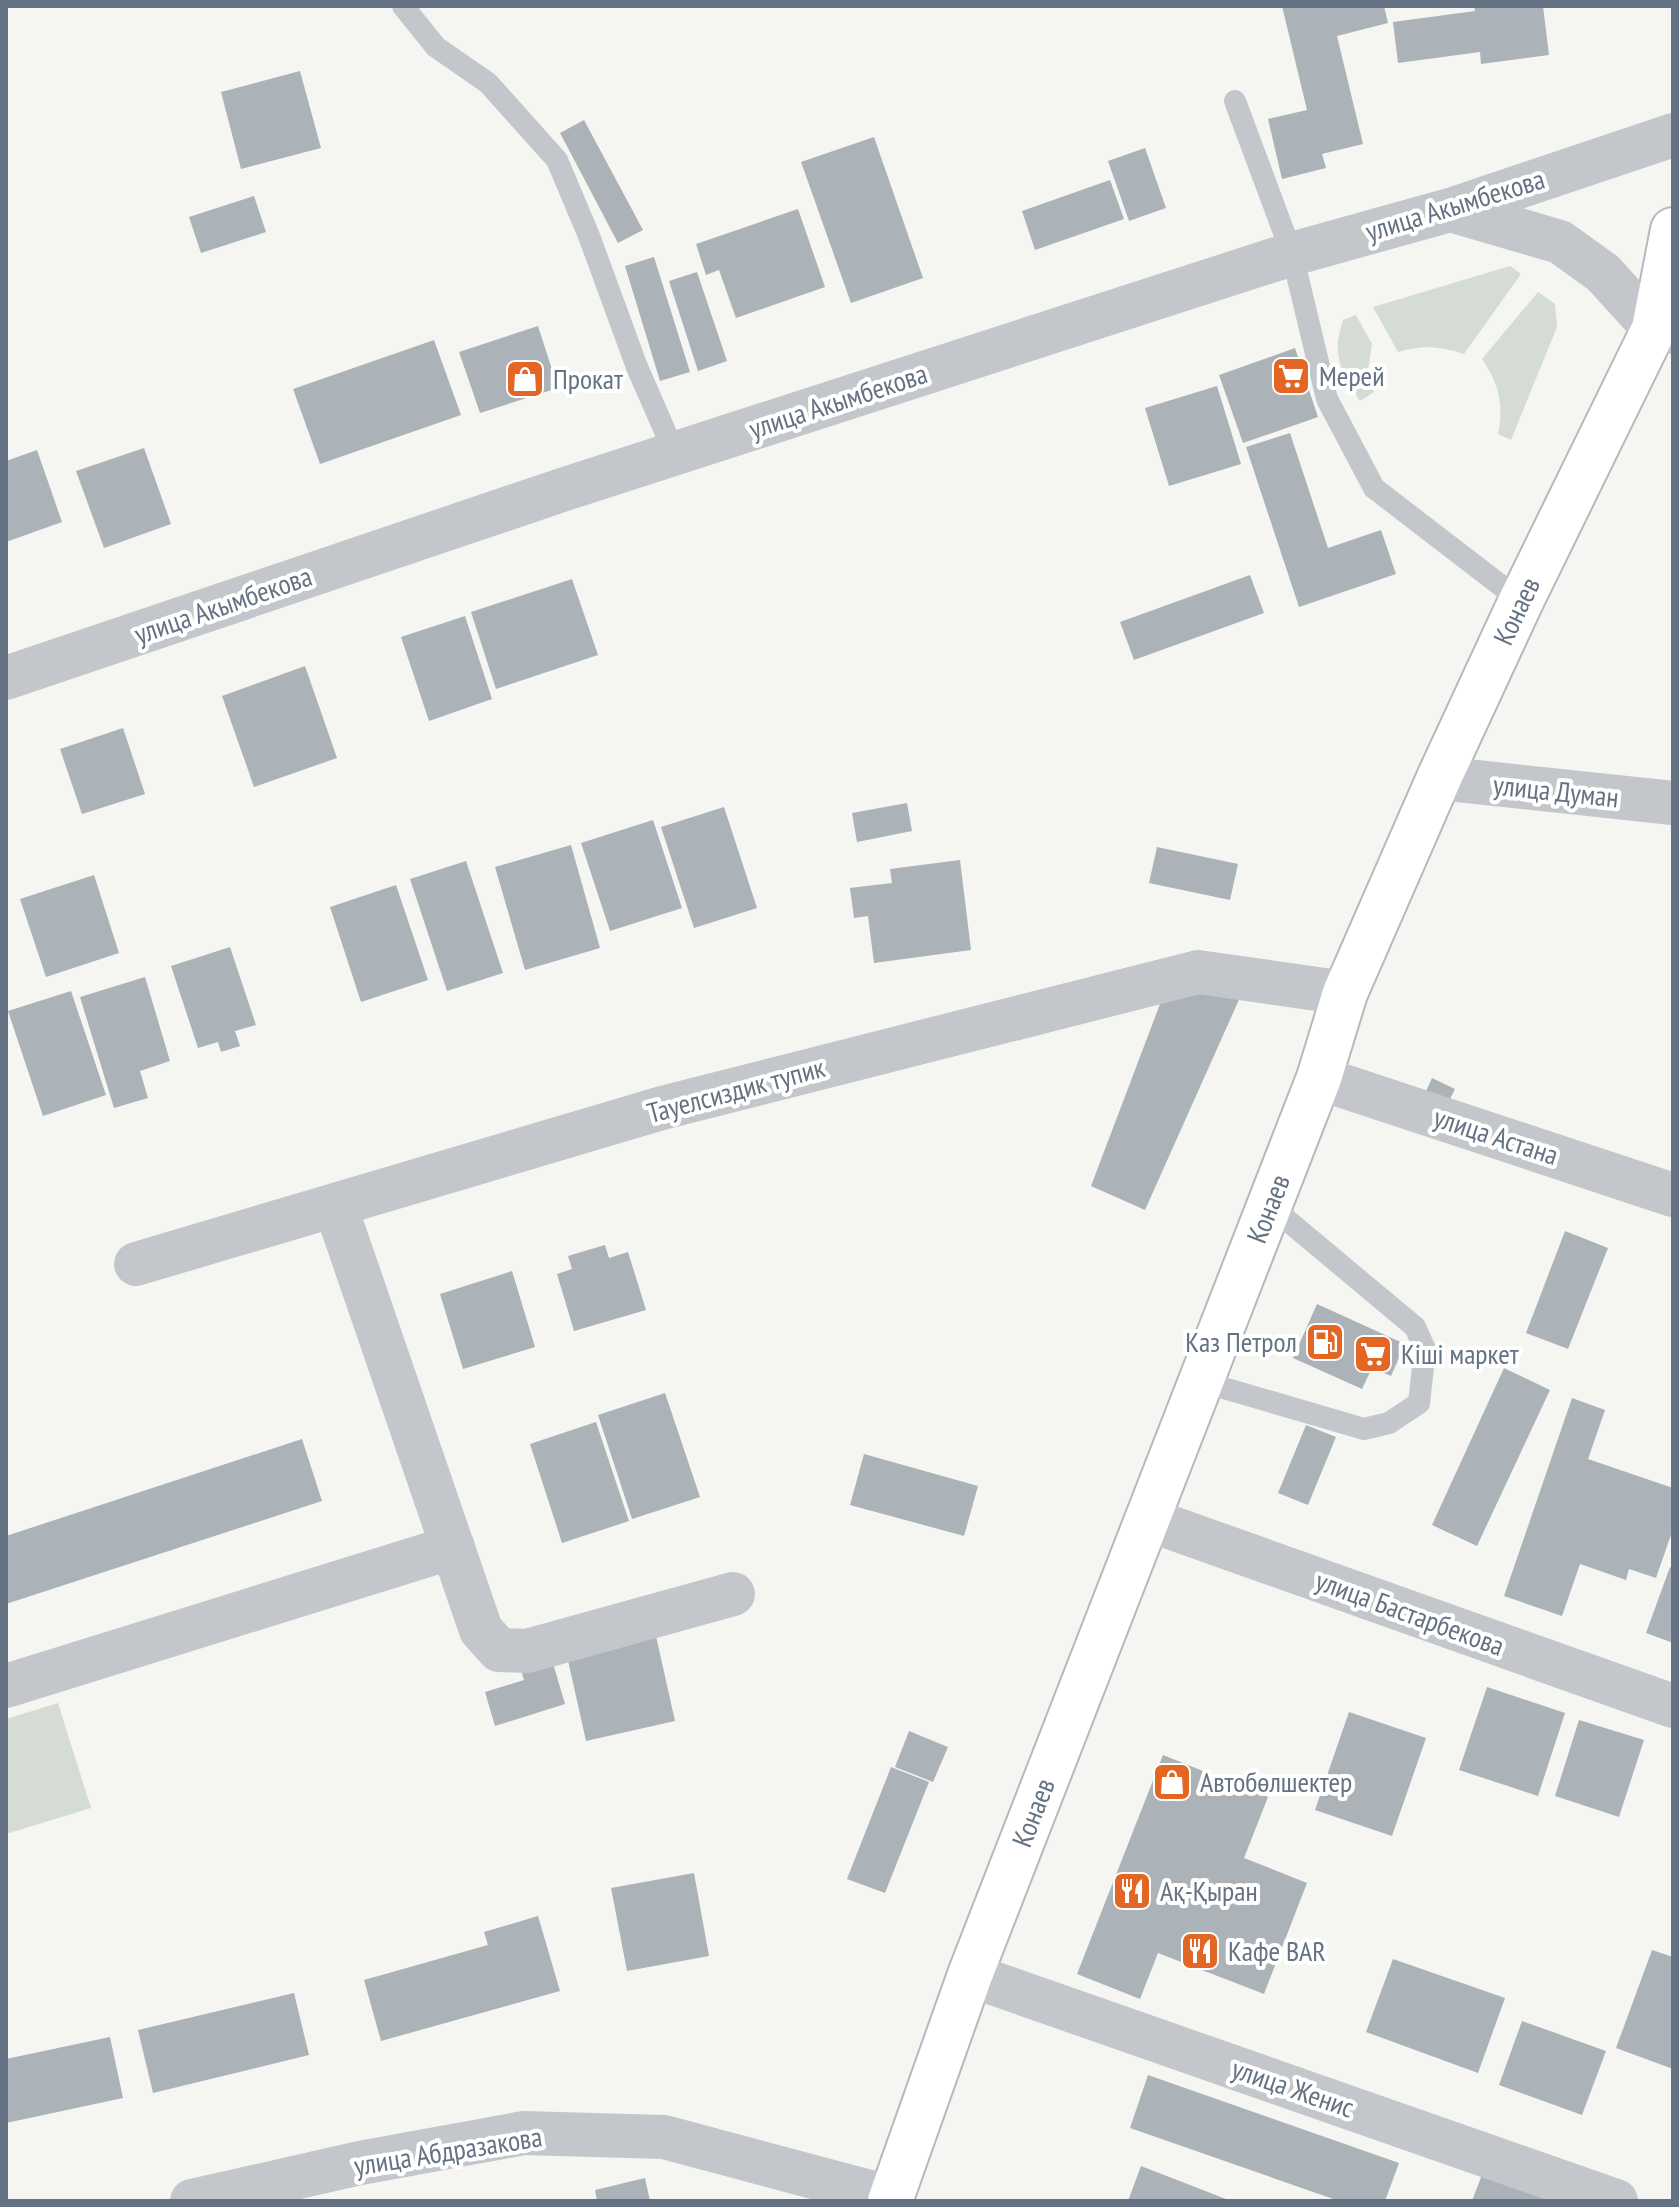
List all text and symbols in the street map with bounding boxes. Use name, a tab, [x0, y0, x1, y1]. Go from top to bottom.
street label: улица Акымбекова	[1361, 160, 1549, 249]
street label: улица Акымбекова	[744, 354, 932, 447]
supermarket icon: Мерей	[1270, 355, 1312, 397]
place label: Мерей	[1319, 357, 1384, 394]
shop icon: Прокат	[504, 358, 546, 400]
place label: Прокат	[553, 360, 623, 397]
street label: улица Акымбекова	[129, 557, 316, 652]
street label: Конаев	[1484, 571, 1548, 651]
street label: улица Думан	[1492, 766, 1621, 815]
street label: Тауелсиздик тупик	[643, 1048, 829, 1131]
street label: улица Астана	[1429, 1098, 1563, 1173]
street label: Конаев	[1238, 1169, 1298, 1248]
fuel station icon: Каз Петрол	[1304, 1321, 1346, 1363]
place label: Каз Петрол	[1185, 1323, 1297, 1360]
supermarket icon: Кіші маркет	[1352, 1333, 1394, 1375]
place label: Кіші маркет	[1401, 1335, 1519, 1372]
street label: улица Бастарбекова	[1311, 1561, 1509, 1664]
shop icon: Автобөлшектер	[1151, 1761, 1193, 1803]
place label: Автобөлшектер	[1200, 1763, 1352, 1800]
street label: Конаев	[1003, 1773, 1063, 1852]
restaurant icon: Ақ-Қыран	[1111, 1870, 1153, 1912]
place label: Ақ-Қыран	[1160, 1872, 1258, 1909]
restaurant icon: Кафе BAR	[1179, 1930, 1221, 1972]
place label: Кафе BAR	[1228, 1932, 1326, 1969]
street label: улица Женис	[1227, 2049, 1359, 2126]
street label: улица Абдразакова	[351, 2117, 545, 2184]

